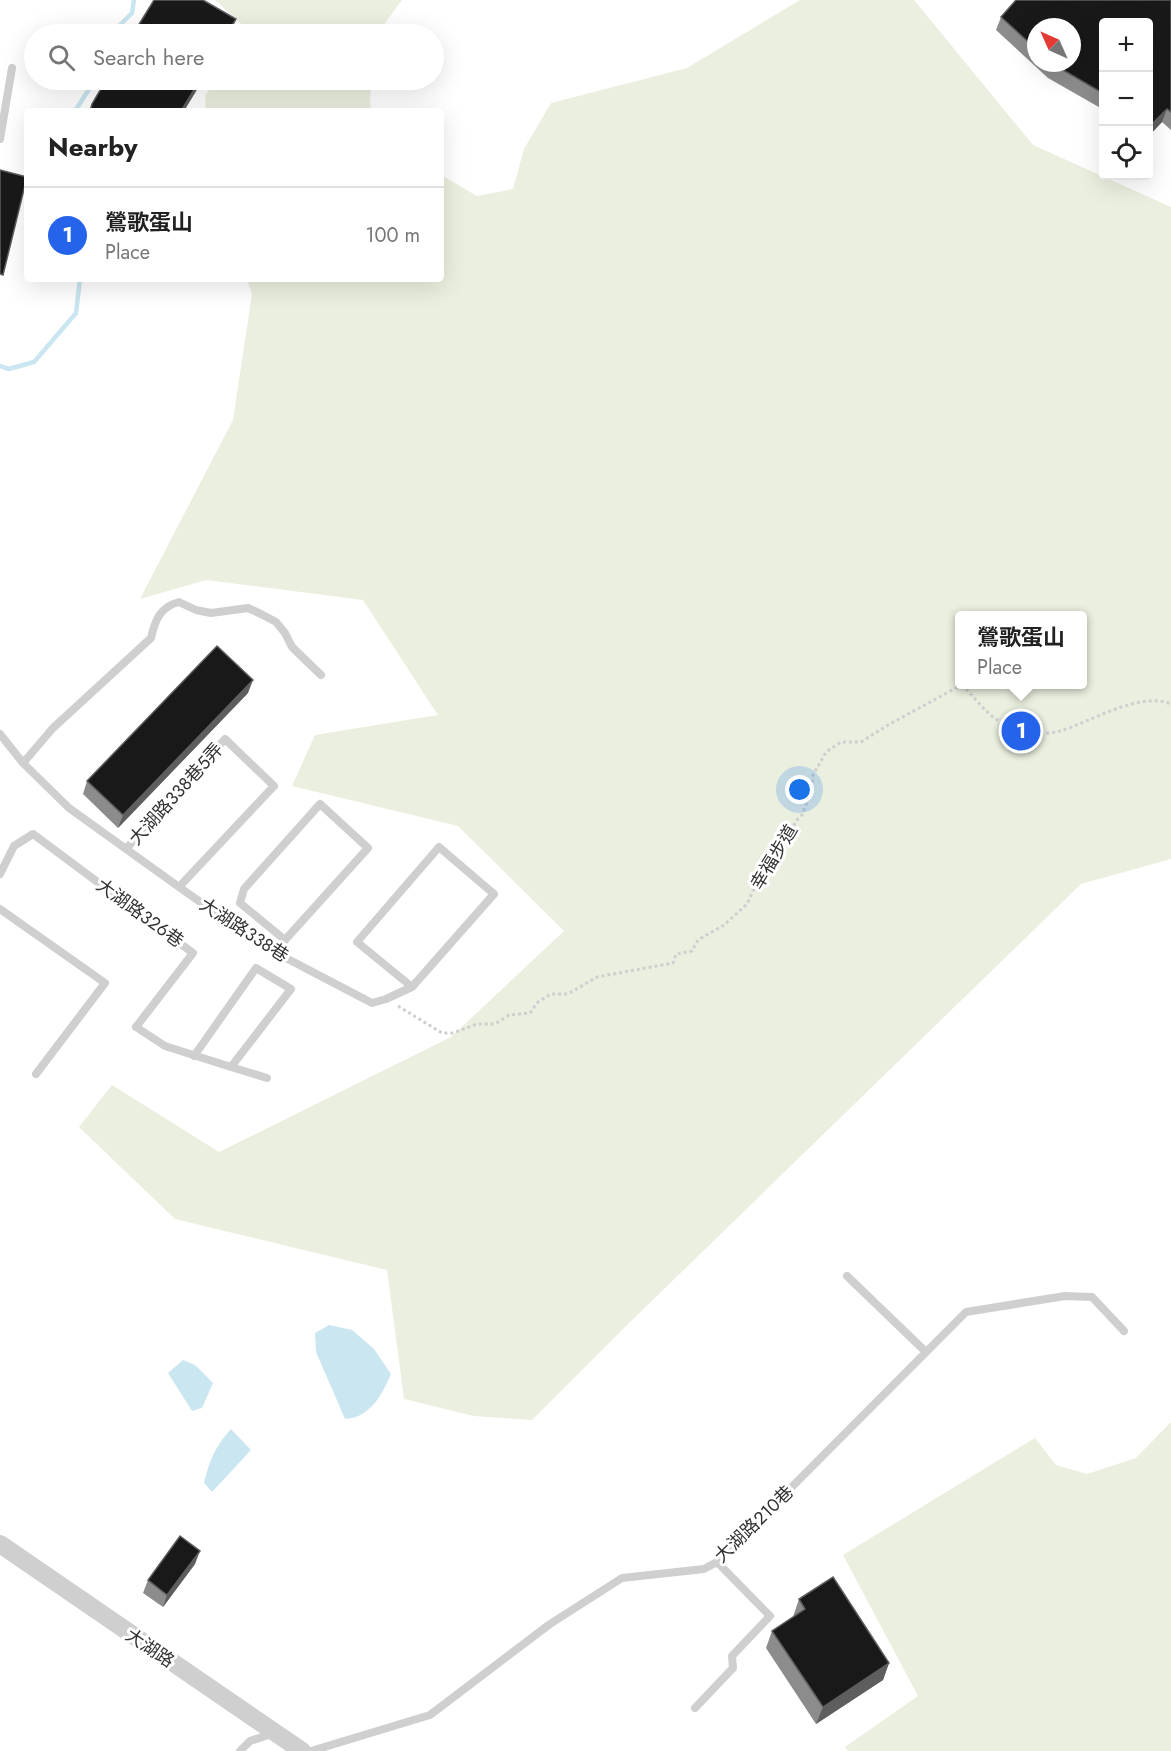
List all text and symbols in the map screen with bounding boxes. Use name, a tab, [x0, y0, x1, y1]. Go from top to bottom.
north arrow	[1027, 18, 1081, 72]
map controls	[1099, 18, 1153, 180]
button: +	[1099, 18, 1153, 72]
search box	[24, 24, 444, 90]
icon: search	[45, 41, 78, 74]
text: Search here	[93, 41, 204, 73]
button: −	[1099, 72, 1153, 126]
button: locate	[1099, 126, 1153, 180]
text: Nearby	[48, 128, 137, 166]
text: 鶯歌蛋山	[105, 206, 193, 238]
text: 1	[62, 221, 73, 250]
text: 100 m	[365, 221, 420, 250]
text: Place	[105, 238, 150, 267]
popup	[955, 611, 1087, 689]
text: 鶯歌蛋山	[977, 621, 1065, 653]
text: Place	[977, 653, 1022, 682]
pin: 1	[1002, 708, 1040, 754]
street label: 大湖路338巷5弄	[123, 737, 229, 851]
your location	[785, 775, 814, 804]
street label: 幸福步道	[744, 819, 804, 895]
street label: 大湖路326巷	[91, 872, 189, 954]
street label: 大湖路338巷	[194, 891, 294, 969]
street label: 大湖路210巷	[709, 1480, 799, 1568]
street label: 大湖路	[120, 1622, 180, 1674]

